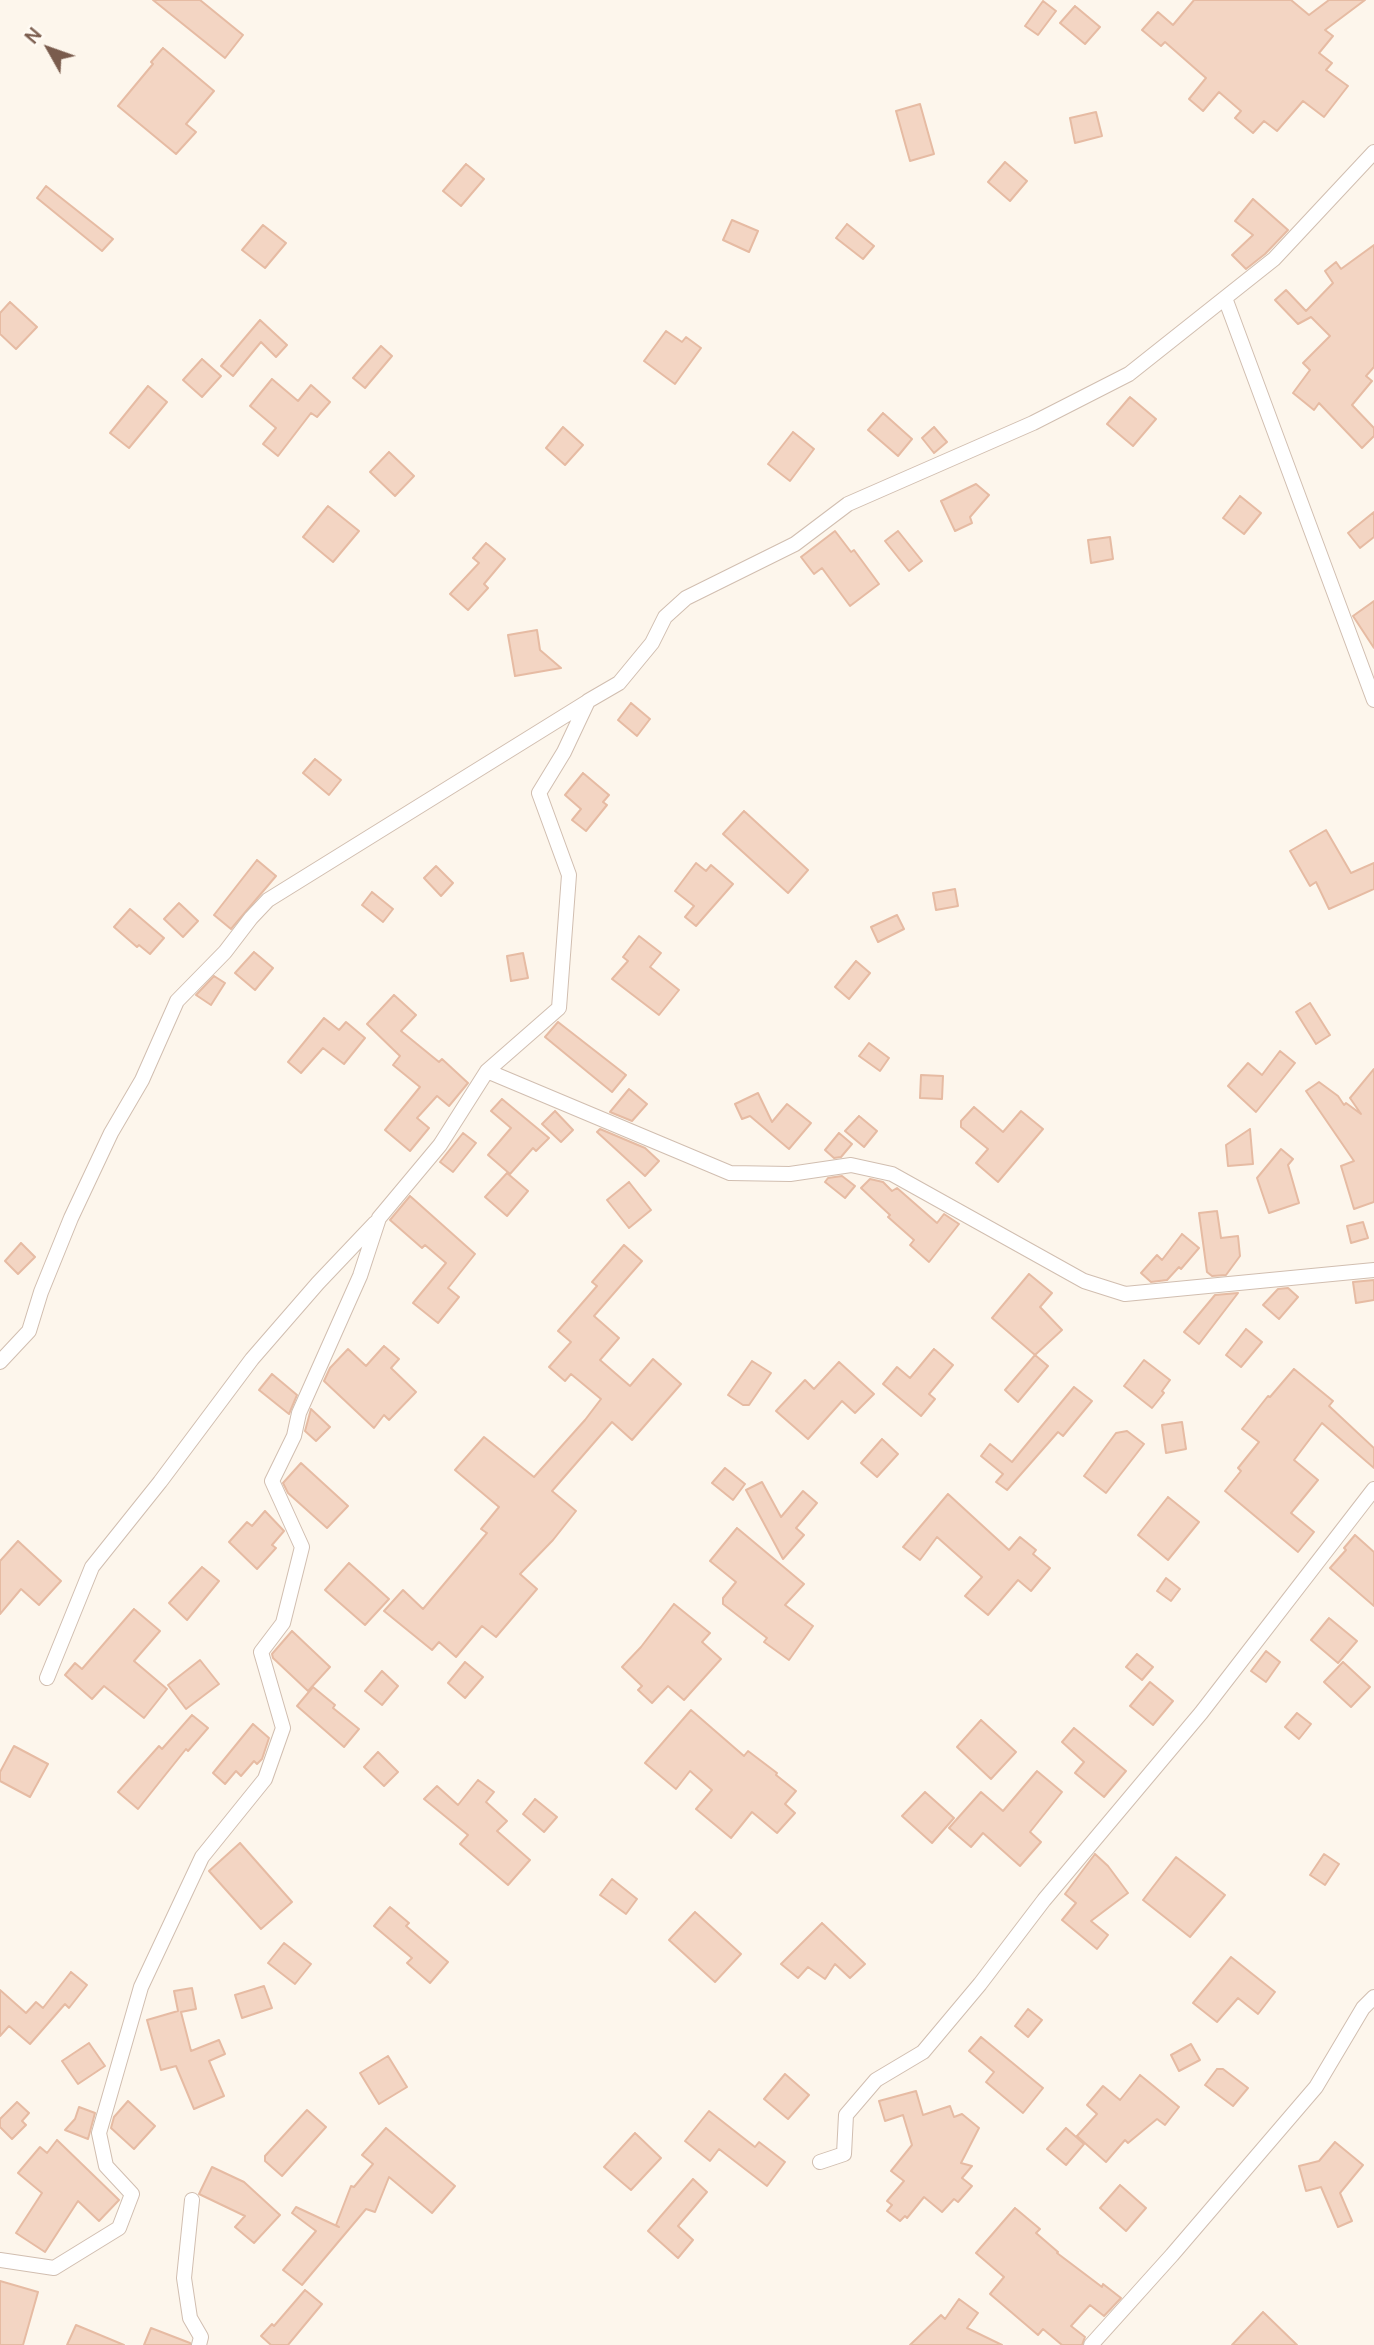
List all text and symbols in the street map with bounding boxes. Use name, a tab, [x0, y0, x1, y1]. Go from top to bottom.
north arrow	[14, 14, 84, 84]
text: N	[19, 22, 47, 49]

